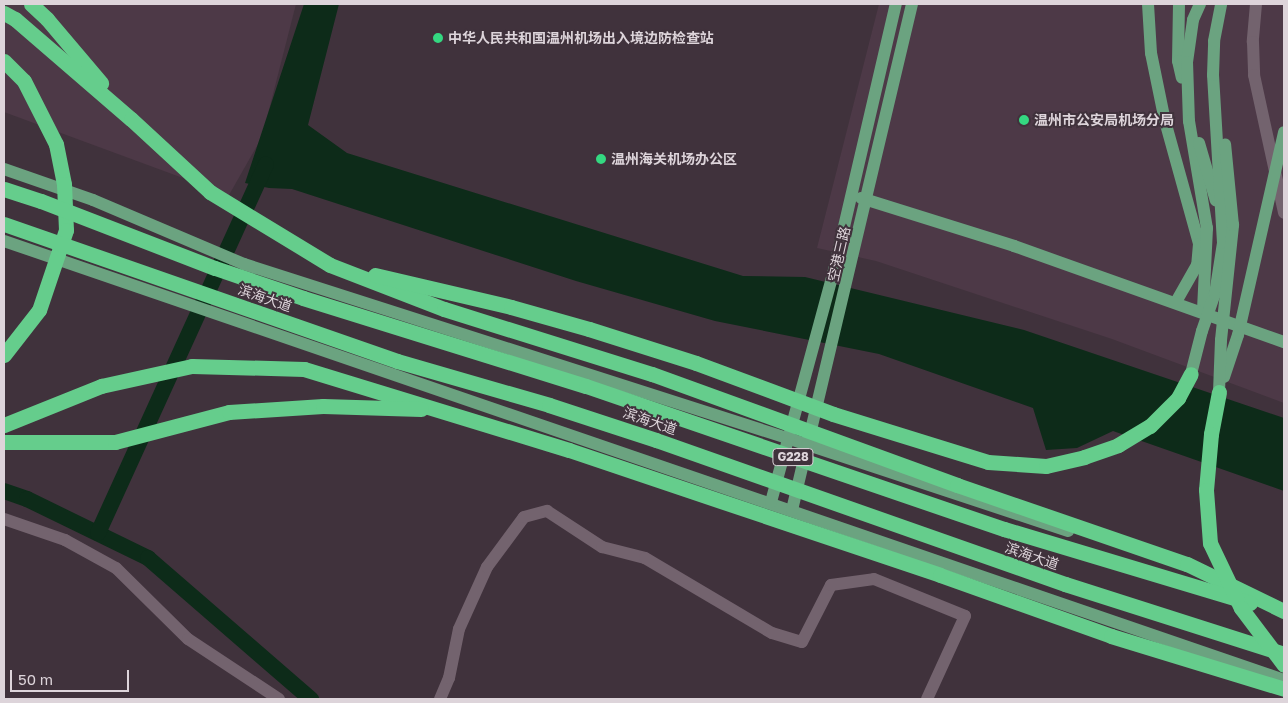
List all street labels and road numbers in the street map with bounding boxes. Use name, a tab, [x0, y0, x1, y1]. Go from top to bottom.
street label: 空港三路	[825, 225, 853, 283]
street label: 滨海大道	[236, 281, 294, 315]
street label: 滨海大道	[621, 404, 679, 438]
road number: G228	[772, 448, 814, 467]
street label: 滨海大道	[1003, 539, 1061, 573]

